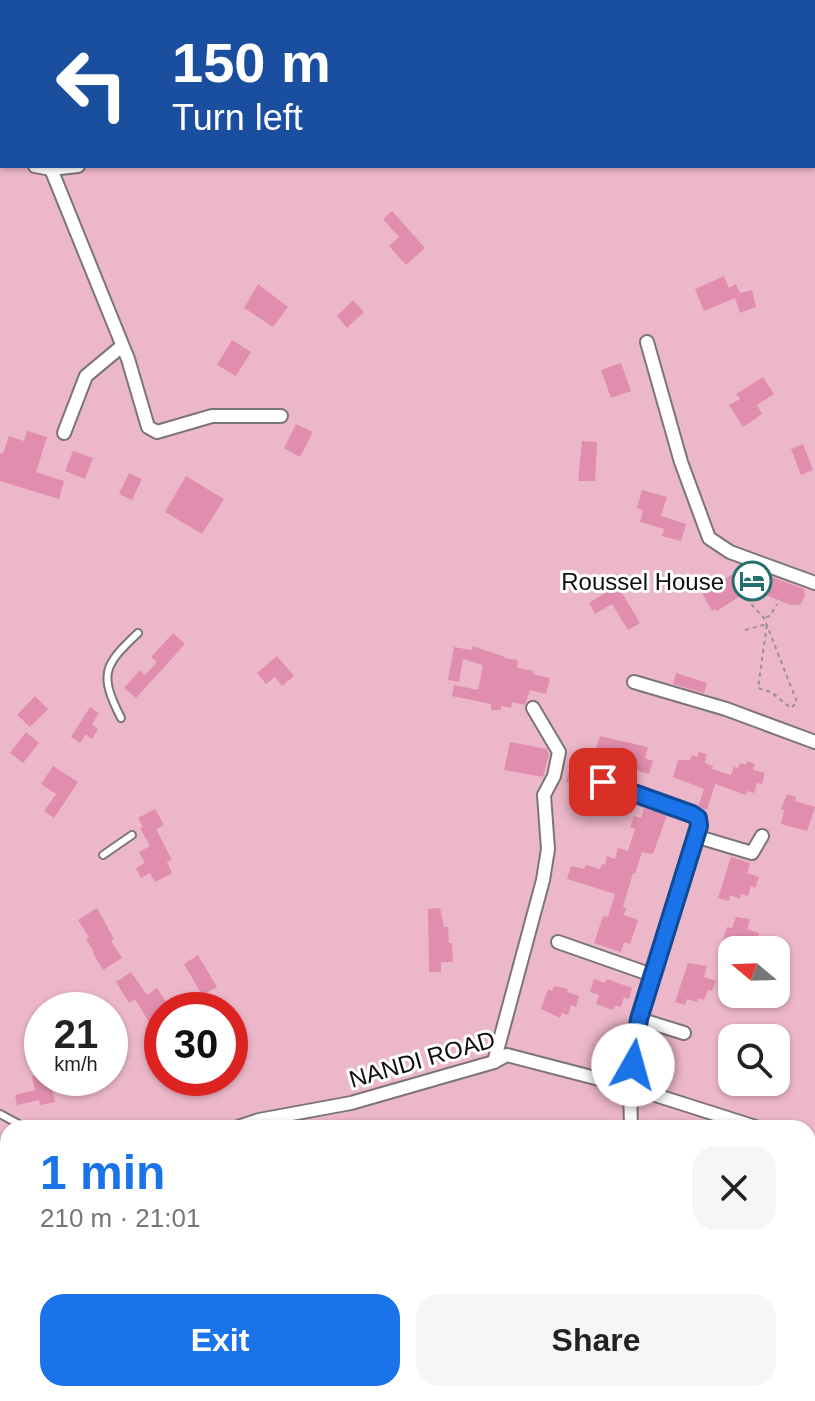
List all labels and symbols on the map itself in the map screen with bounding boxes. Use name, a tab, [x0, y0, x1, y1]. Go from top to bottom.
hotel icon: Roussel House	[731, 560, 773, 602]
place label: Roussel House	[561, 568, 724, 595]
pin	[569, 748, 637, 816]
north arrow	[718, 936, 790, 1008]
speed limit sign: 30	[144, 992, 248, 1096]
position arrow	[591, 1023, 675, 1107]
street label: NANDI ROAD	[346, 1025, 498, 1093]

